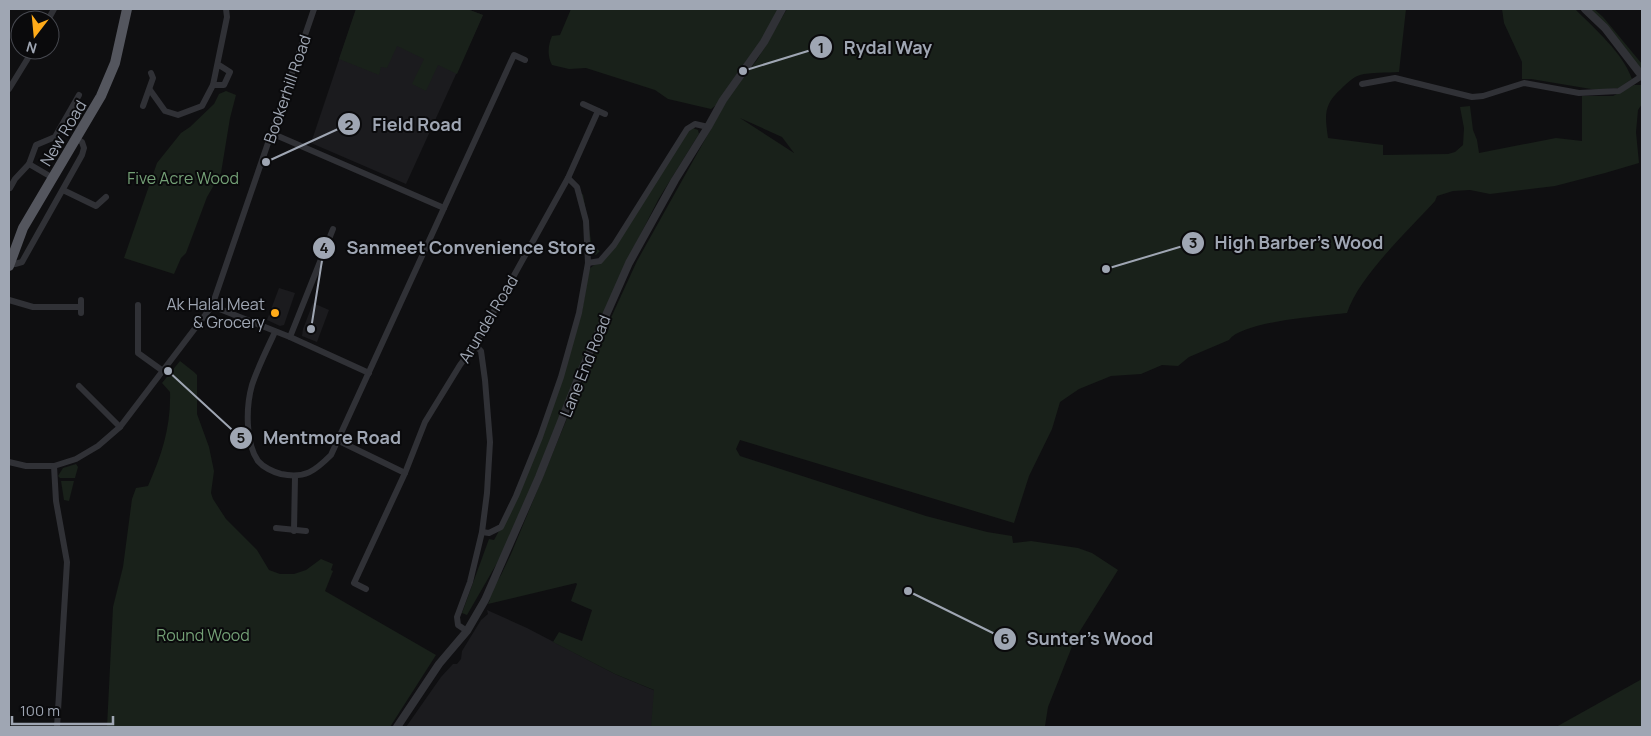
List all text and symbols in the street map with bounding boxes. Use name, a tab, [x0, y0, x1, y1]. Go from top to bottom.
north arrow	[10, 10, 60, 60]
callout: Rydal Way	[809, 31, 942, 64]
street label: Bookerhill Road	[258, 32, 316, 146]
text: Rydal Way	[844, 35, 932, 59]
text: N	[24, 37, 39, 58]
text: 1	[818, 37, 824, 58]
street label: New Road	[35, 96, 91, 170]
callout: Field Road	[337, 108, 471, 141]
text: Field Road	[372, 112, 462, 136]
text: 2	[345, 114, 354, 135]
park label: Five Acre Wood	[127, 167, 239, 189]
callout: High Barber's Wood	[1180, 226, 1394, 259]
text: High Barber's Wood	[1215, 230, 1383, 254]
callout: Sanmeet Convenience Store	[311, 231, 605, 264]
text: 3	[1189, 232, 1197, 253]
text: Sanmeet Convenience Store	[346, 235, 596, 259]
text: 4	[319, 237, 329, 258]
street label: Arundel Road	[453, 271, 523, 367]
place label: Ak Halal Meat & Grocery	[166, 293, 266, 333]
marker: Ak Halal Meat & Grocery	[269, 307, 281, 319]
street label: Lane End Road	[555, 312, 615, 420]
callout: Mentmore Road	[228, 421, 411, 454]
text: Mentmore Road	[263, 425, 401, 449]
text: 5	[237, 427, 246, 448]
callout: Sunter's Wood	[992, 623, 1163, 656]
park label: Round Wood	[156, 624, 250, 646]
text: Sunter's Wood	[1027, 626, 1153, 650]
text: 6	[1000, 628, 1010, 649]
scale bar	[12, 694, 114, 726]
text: 100 m	[20, 700, 60, 721]

